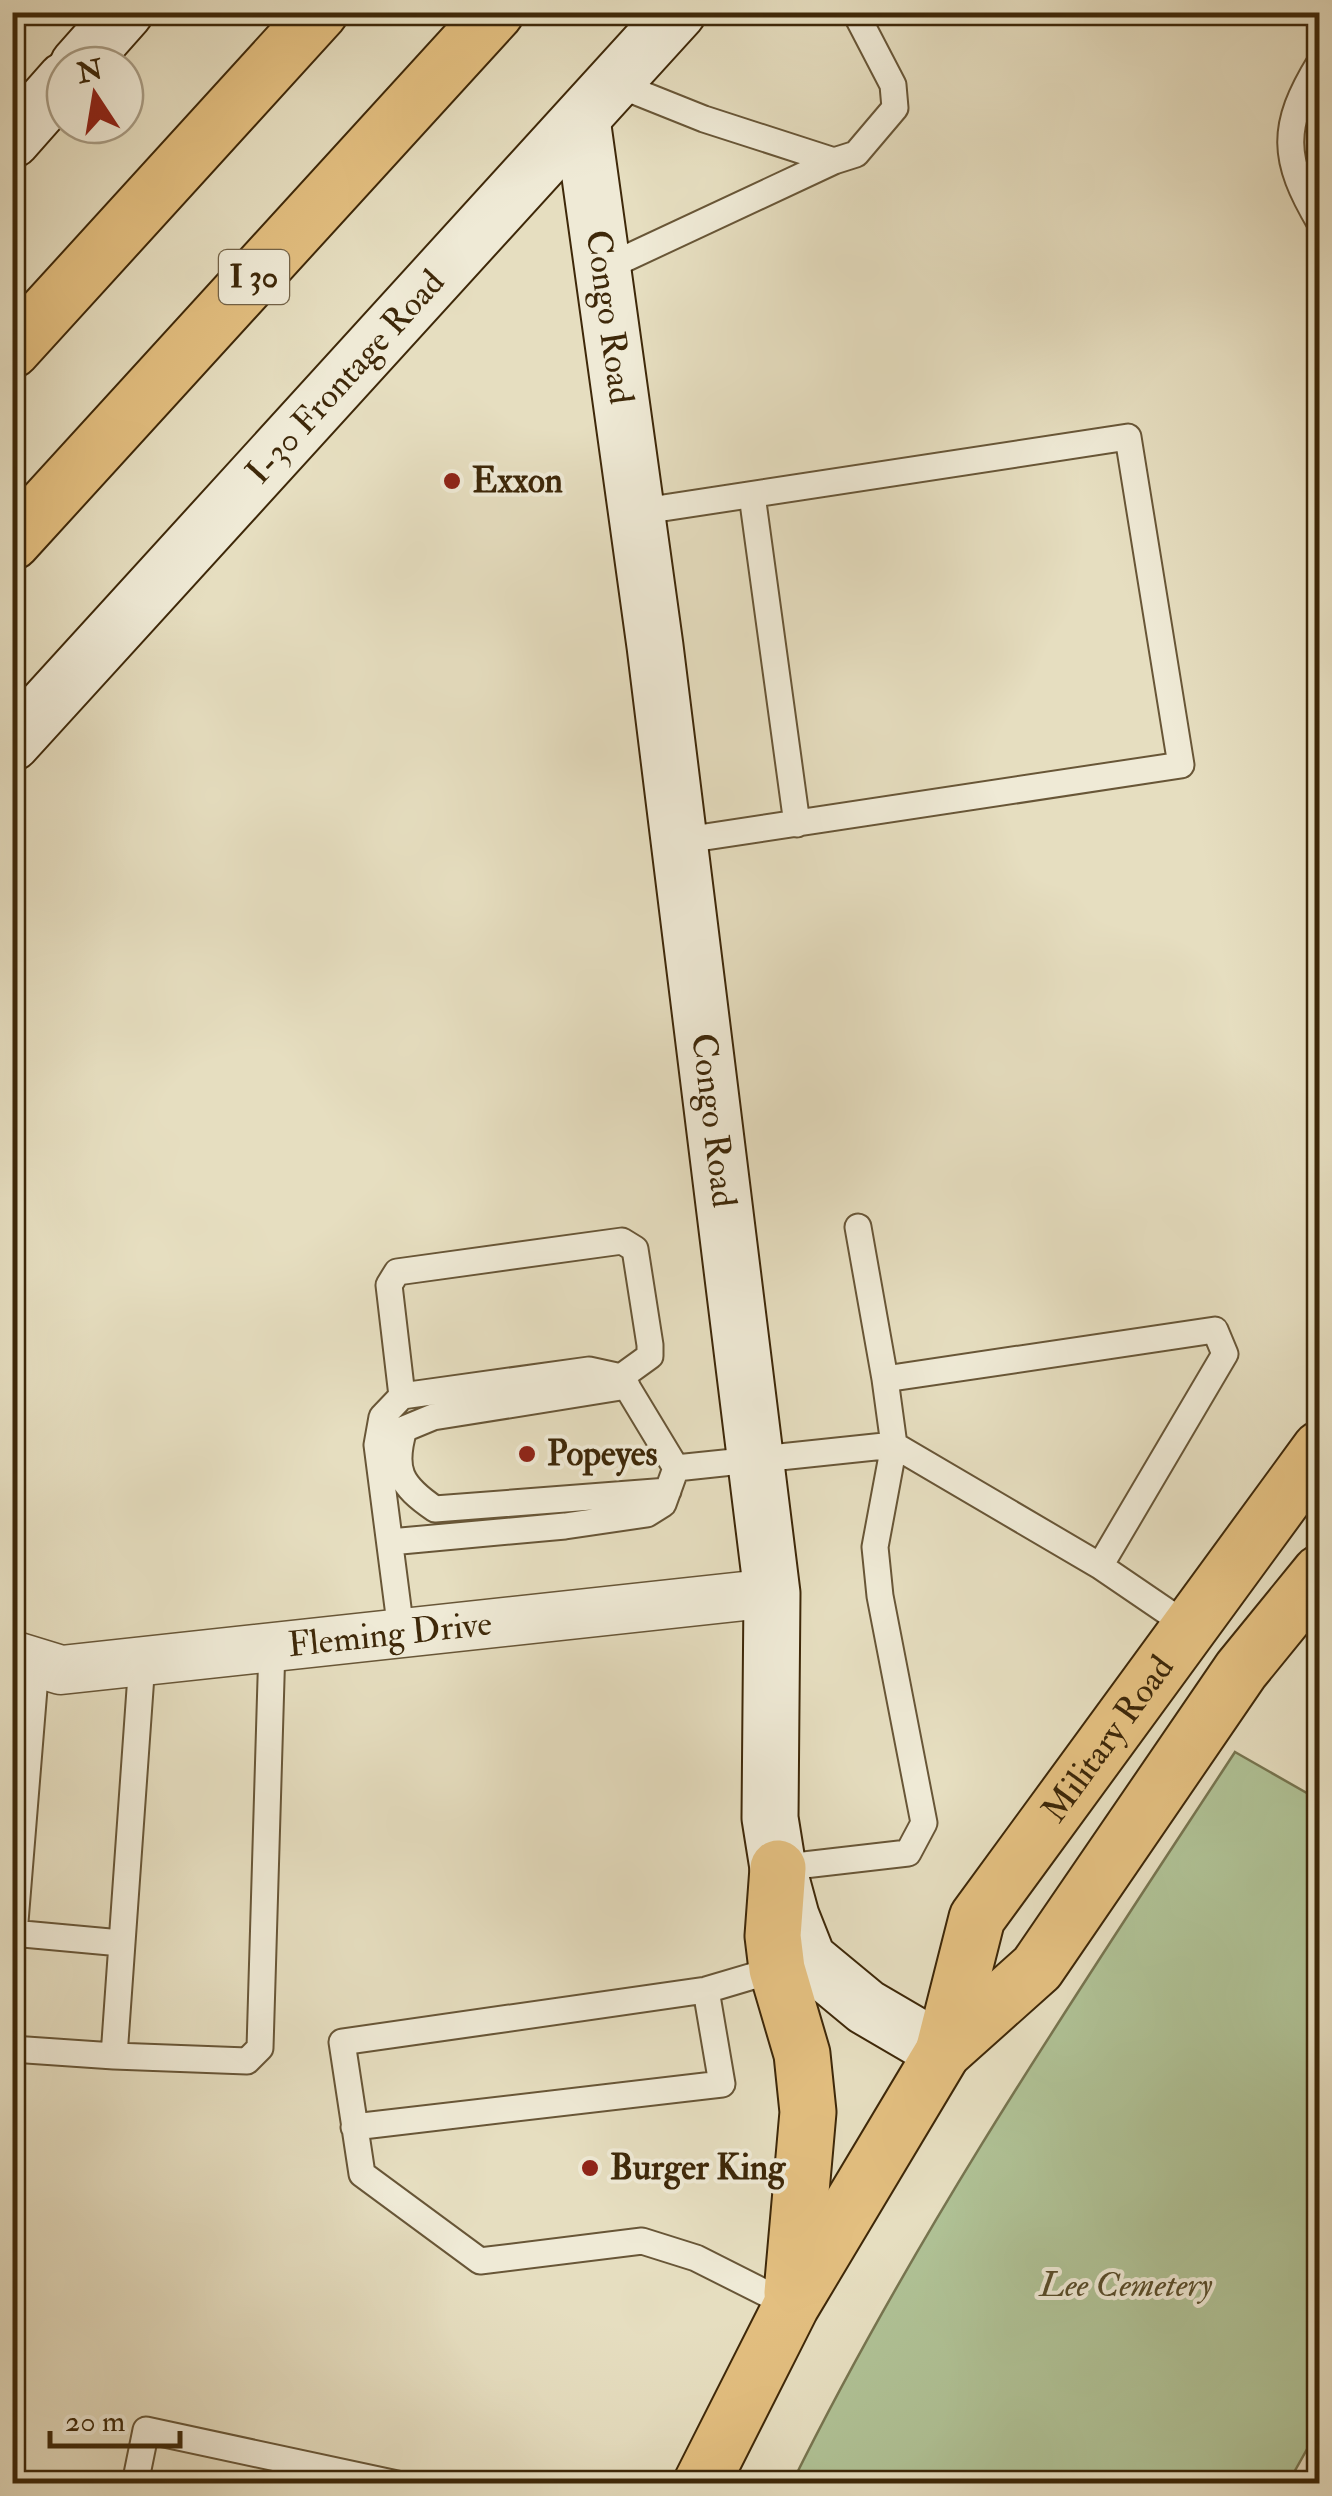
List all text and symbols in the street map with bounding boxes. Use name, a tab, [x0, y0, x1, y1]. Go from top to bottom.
north arrow	[45, 45, 145, 145]
text: N	[73, 52, 107, 92]
street label: Congo Road	[576, 227, 643, 407]
road number: I 30	[219, 250, 289, 304]
street label: I-30 Frontage Road	[237, 261, 454, 493]
place label: Exxon	[472, 459, 563, 503]
marker: Exxon	[441, 470, 463, 492]
street label: Congo Road	[681, 1031, 746, 1210]
place label: Popeyes	[547, 1432, 657, 1477]
marker: Popeyes	[516, 1443, 538, 1465]
street label: Fleming Drive	[286, 1601, 494, 1667]
street label: Military Road	[1032, 1647, 1184, 1831]
place label: Burger King	[610, 2146, 787, 2190]
marker: Burger King	[579, 2157, 601, 2179]
park label: Lee Cemetery	[1037, 2263, 1213, 2307]
scale bar	[50, 2386, 180, 2448]
text: 20 m	[65, 2403, 125, 2440]

